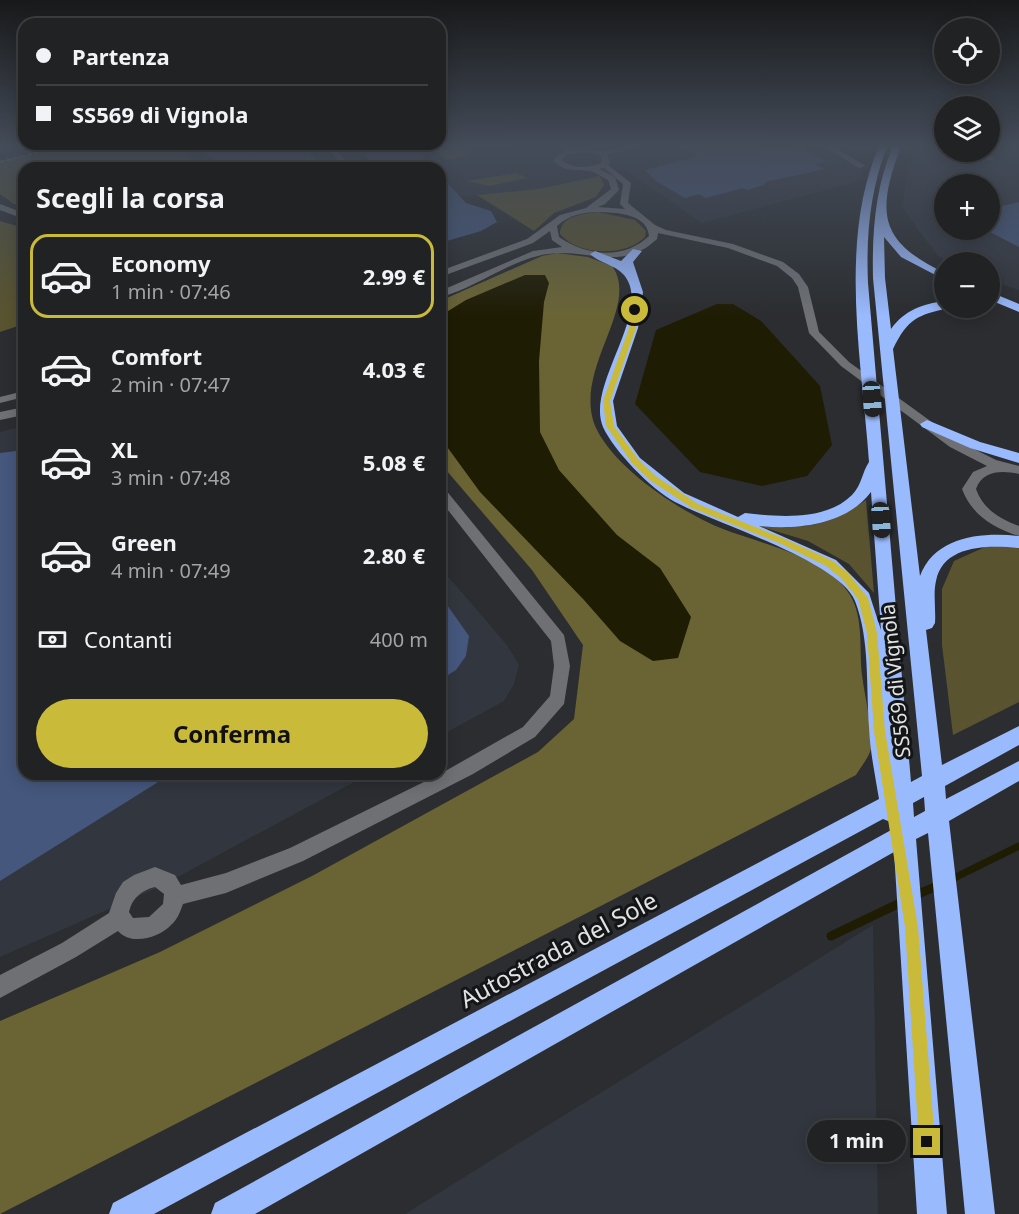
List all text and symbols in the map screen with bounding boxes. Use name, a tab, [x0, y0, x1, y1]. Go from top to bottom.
map controls	[934, 18, 1000, 318]
button: locate	[934, 18, 1000, 84]
text: Partenza	[72, 41, 170, 71]
button: layers	[934, 96, 1000, 162]
text: SS569 di Vignola	[72, 99, 249, 129]
button: +	[934, 174, 1000, 240]
text: Scegli la corsa	[36, 179, 225, 216]
text: Economy	[111, 248, 210, 278]
icon: car	[39, 249, 93, 303]
button: −	[934, 252, 1000, 318]
text: 2.99 €	[363, 261, 425, 291]
text: 1 min · 07:46	[111, 278, 231, 305]
route start	[621, 296, 648, 323]
text: Comfort	[111, 341, 202, 371]
icon: car	[39, 342, 93, 396]
text: 4.03 €	[363, 354, 425, 384]
text: 2 min · 07:47	[111, 371, 231, 398]
car	[862, 380, 882, 418]
text: XL	[111, 434, 138, 464]
icon: car	[39, 435, 93, 489]
text: 5.08 €	[363, 447, 425, 477]
text: 3 min · 07:48	[111, 464, 231, 491]
car	[871, 501, 891, 539]
text: Green	[111, 527, 177, 557]
icon: car	[39, 528, 93, 582]
text: 2.80 €	[363, 540, 425, 570]
text: 4 min · 07:49	[111, 557, 231, 584]
street label: SS569 di Vignola	[874, 603, 916, 759]
icon: cash	[36, 623, 69, 656]
text: Contanti	[84, 624, 172, 654]
text: 400 m	[370, 626, 428, 653]
button: Conferma	[36, 699, 428, 768]
street label: Autostrada del Sole	[454, 883, 662, 1015]
callout: 1 min	[807, 1121, 906, 1163]
text: 1 min	[829, 1127, 884, 1154]
route end	[913, 1128, 940, 1155]

